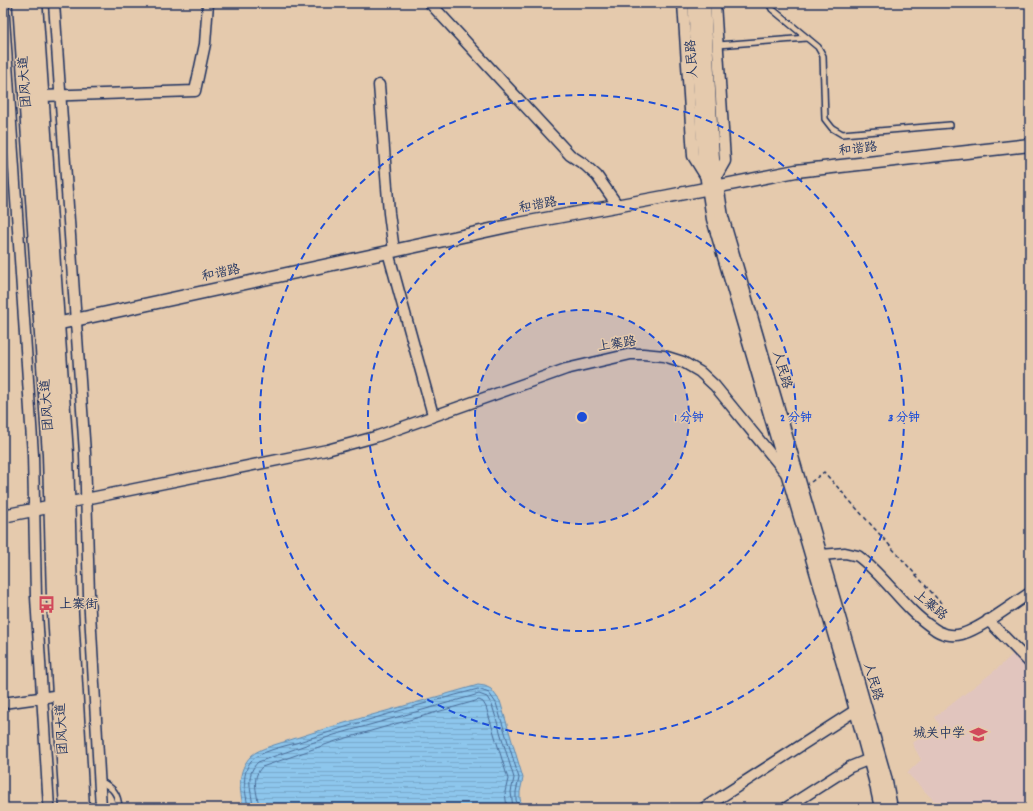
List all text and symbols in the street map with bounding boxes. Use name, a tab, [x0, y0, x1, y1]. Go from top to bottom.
street label: 人民路	[682, 39, 704, 79]
street label: 团风大道	[15, 55, 37, 109]
street label: 和谐路	[837, 138, 879, 162]
street label: 和谐路	[517, 193, 559, 219]
street label: 和谐路	[200, 261, 242, 287]
street label: 上寨路	[596, 333, 638, 357]
street label: 人民路	[766, 349, 796, 391]
street label: 团风大道	[37, 378, 59, 432]
centre of rings	[575, 410, 589, 424]
text: 1 分钟	[674, 410, 704, 427]
text: 2 分钟	[780, 410, 812, 427]
text: 3 分钟	[888, 410, 920, 427]
street label: 上寨路	[909, 586, 951, 626]
bus stop icon: 上寨街	[36, 595, 56, 615]
place label: 上寨街	[59, 596, 98, 615]
street label: 人民路	[857, 661, 887, 703]
street label: 团风大道	[52, 703, 74, 755]
school or university icon: 城关中学	[968, 724, 988, 744]
place label: 城关中学	[913, 725, 965, 744]

